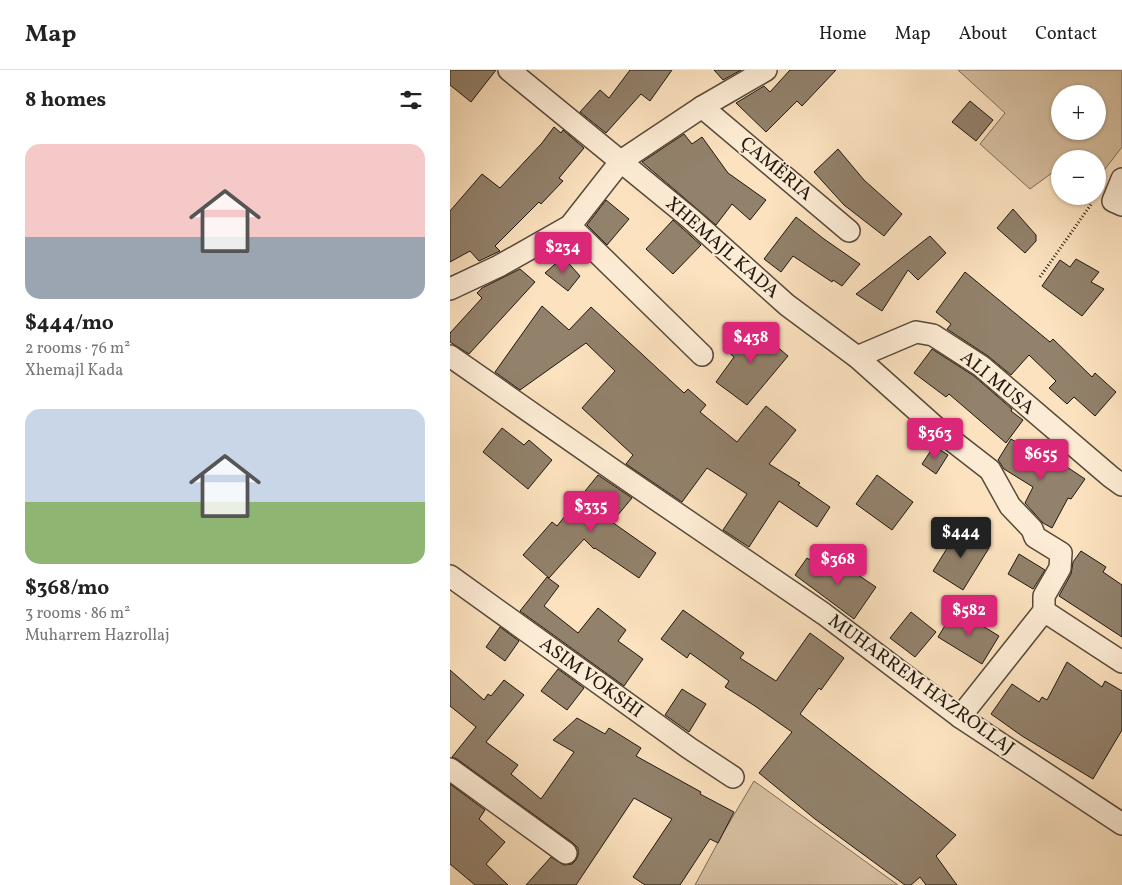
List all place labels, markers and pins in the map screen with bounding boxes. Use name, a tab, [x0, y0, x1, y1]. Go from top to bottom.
pin: $234	[533, 232, 593, 274]
pin: $438	[721, 322, 781, 364]
pin: $363	[905, 418, 965, 460]
pin: $655	[1011, 438, 1071, 481]
pin: $335	[561, 490, 621, 533]
pin: $444	[931, 516, 991, 559]
pin: $368	[808, 544, 868, 586]
pin: $582	[939, 594, 999, 637]

